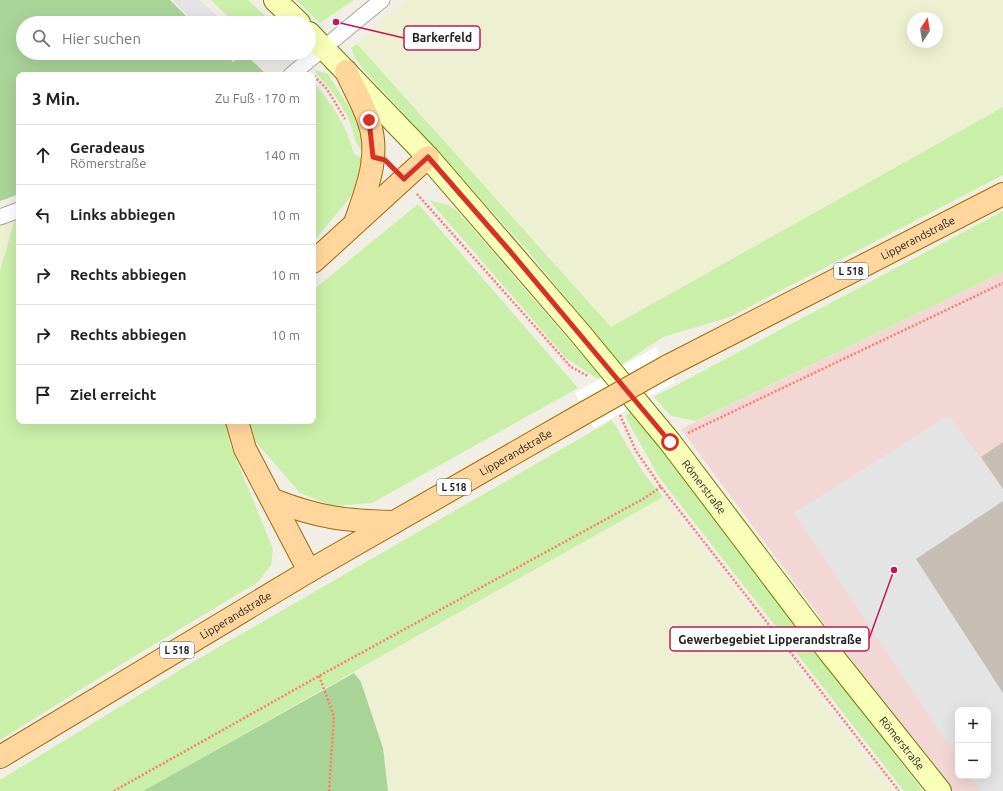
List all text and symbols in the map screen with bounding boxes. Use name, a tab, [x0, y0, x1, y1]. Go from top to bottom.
north arrow	[907, 12, 943, 48]
search box	[16, 16, 316, 60]
callout: Barkerfeld	[404, 26, 480, 50]
icon: search	[30, 27, 52, 49]
text: Hier suchen	[62, 30, 141, 47]
text: Barkerfeld	[412, 31, 472, 44]
text: 3 Min.	[32, 89, 80, 108]
text: Zu Fuß · 170 m	[215, 91, 300, 105]
route end	[360, 111, 378, 129]
text: Geradeaus	[70, 139, 145, 156]
icon: ahead	[32, 144, 54, 166]
text: 140 m	[264, 148, 300, 162]
text: Römerstraße	[70, 156, 146, 170]
icon: left	[32, 204, 54, 226]
text: Links abbiegen	[70, 206, 175, 223]
text: 10 m	[271, 208, 300, 222]
street label: Lipperandstraße	[879, 214, 957, 262]
road number: L 518	[834, 263, 868, 279]
icon: right	[32, 264, 54, 286]
text: Rechts abbiegen	[70, 266, 187, 283]
text: 10 m	[271, 268, 300, 282]
icon: right	[32, 324, 54, 346]
text: Rechts abbiegen	[70, 326, 187, 343]
text: 10 m	[271, 328, 300, 342]
icon: arrive	[32, 384, 54, 406]
text: Ziel erreicht	[70, 386, 156, 403]
street label: Lipperandstraße	[477, 427, 554, 478]
route start	[661, 433, 679, 451]
street label: Römerstraße	[680, 457, 728, 516]
road number: L 518	[437, 479, 471, 495]
street label: Lipperandstraße	[198, 589, 274, 641]
callout: Gewerbegebiet Lipperandstraße	[670, 627, 869, 651]
text: Gewerbegebiet Lipperandstraße	[678, 633, 862, 646]
road number: L 518	[160, 642, 194, 658]
map controls	[955, 707, 991, 779]
button: +	[955, 707, 991, 743]
street label: Römerstraße	[877, 714, 927, 772]
button: −	[955, 743, 991, 779]

